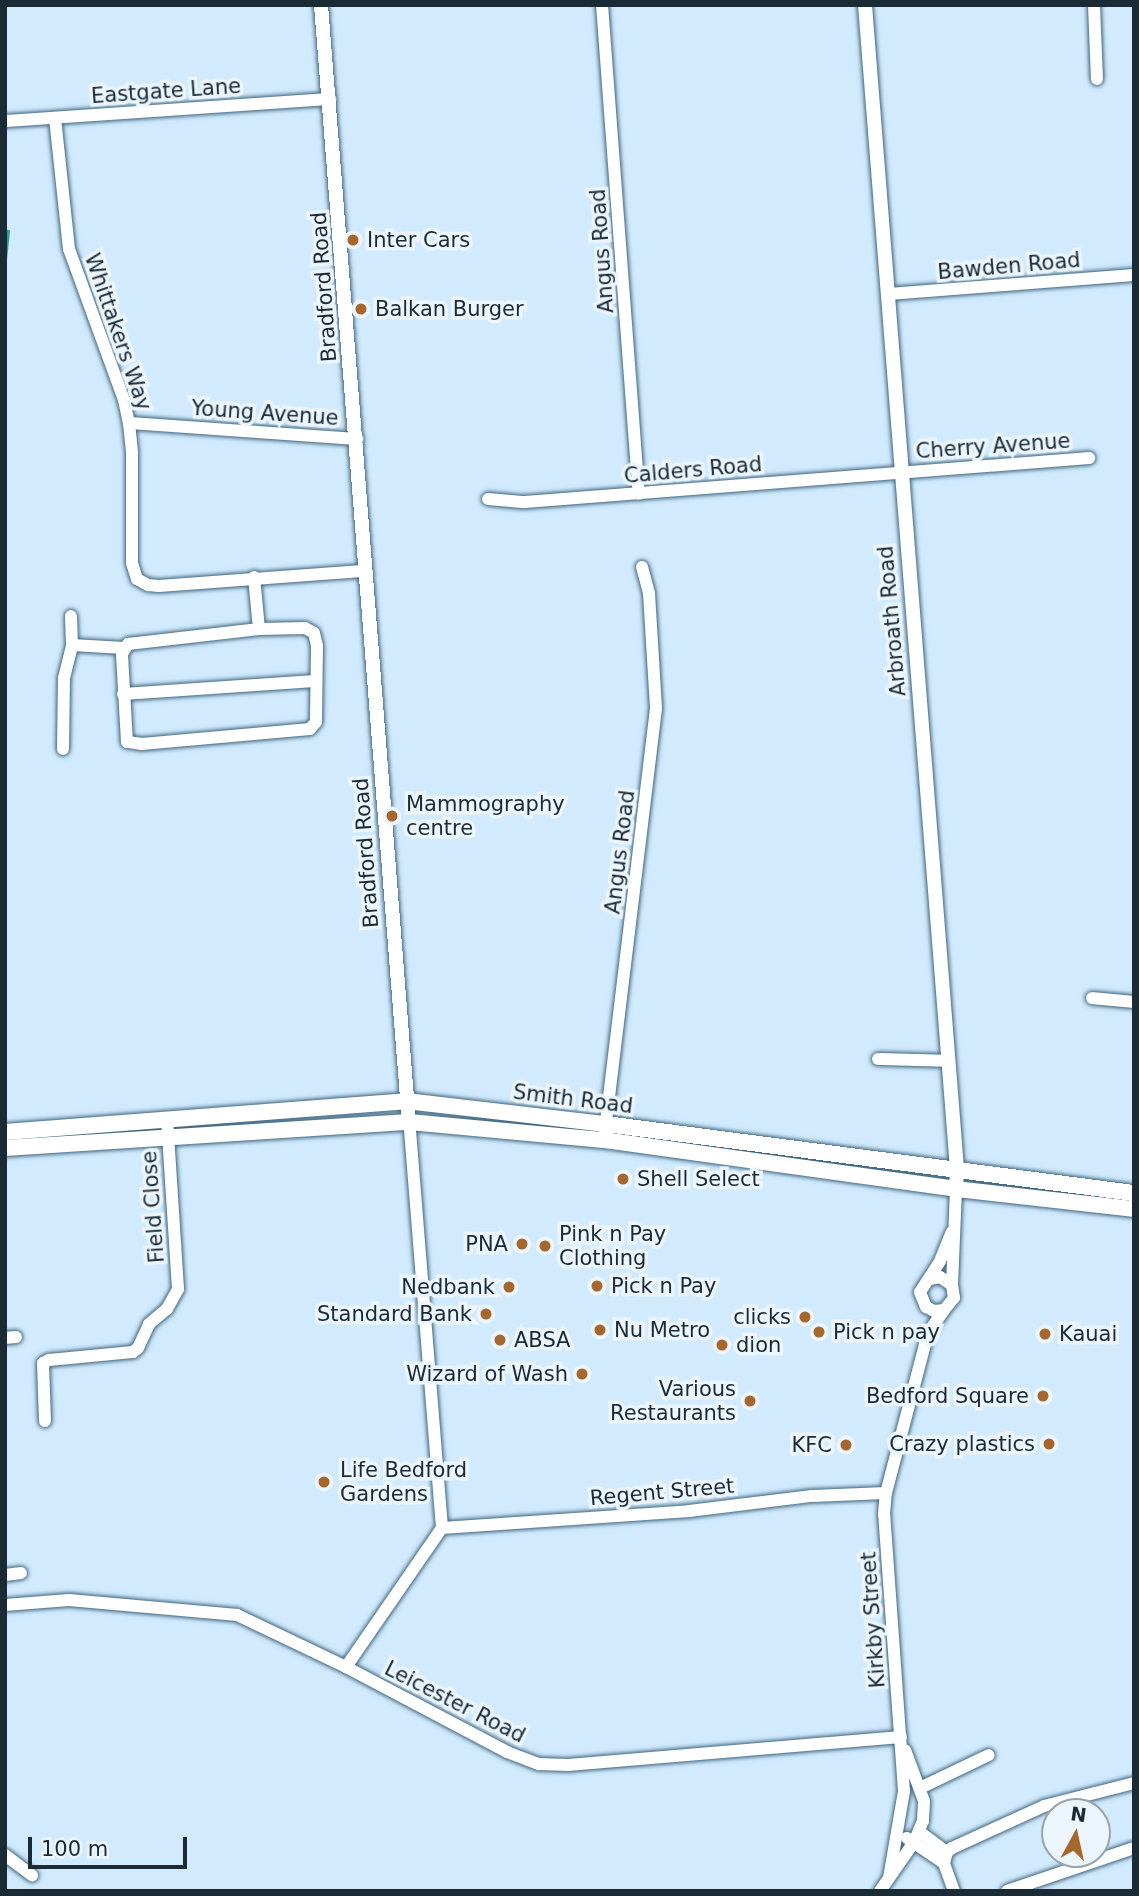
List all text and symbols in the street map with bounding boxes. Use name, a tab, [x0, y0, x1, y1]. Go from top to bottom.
street label: Eastgate Lane	[90, 73, 242, 109]
street label: Angus Road	[585, 188, 619, 314]
street label: Bradford Road	[306, 211, 342, 363]
place label: Inter Cars	[367, 227, 470, 253]
marker: Inter Cars	[345, 232, 361, 248]
street label: Bawden Road	[936, 247, 1082, 285]
street label: Whittakers Way	[79, 250, 157, 414]
place label: Balkan Burger	[375, 296, 524, 322]
marker: Balkan Burger	[353, 301, 369, 317]
street label: Young Avenue	[191, 395, 339, 431]
street label: Cherry Avenue	[915, 428, 1071, 464]
street label: Calders Road	[623, 451, 763, 489]
street label: Arbroath Road	[873, 545, 911, 697]
street label: Bradford Road	[348, 777, 384, 929]
street label: Angus Road	[600, 789, 640, 915]
place label: Mammography centre	[406, 791, 565, 841]
marker: Mammography centre	[384, 808, 400, 824]
street label: Smith Road	[512, 1079, 634, 1119]
street label: Field Close	[137, 1150, 169, 1264]
place label: Shell Select	[637, 1166, 760, 1192]
marker: Shell Select	[615, 1171, 631, 1187]
place label: Pink n Pay Clothing	[559, 1221, 666, 1271]
place label: PNA	[465, 1231, 508, 1257]
marker: PNA	[514, 1236, 530, 1252]
marker: Pink n Pay Clothing	[537, 1238, 553, 1254]
place label: Pick n Pay	[611, 1273, 716, 1299]
place label: Nedbank	[401, 1274, 495, 1300]
marker: Pick n Pay	[589, 1278, 605, 1294]
marker: Nedbank	[501, 1279, 517, 1295]
place label: Standard Bank	[317, 1301, 472, 1327]
place label: clicks	[733, 1304, 791, 1330]
marker: Standard Bank	[478, 1306, 494, 1322]
marker: clicks	[797, 1309, 813, 1325]
place label: Nu Metro	[614, 1317, 710, 1343]
place label: Pick n pay	[833, 1319, 940, 1345]
place label: Kauai	[1059, 1321, 1117, 1347]
marker: Nu Metro	[592, 1322, 608, 1338]
marker: Pick n pay	[811, 1324, 827, 1340]
marker: Kauai	[1037, 1326, 1053, 1342]
place label: ABSA	[514, 1327, 570, 1353]
marker: ABSA	[492, 1332, 508, 1348]
place label: dion	[736, 1332, 781, 1358]
marker: dion	[714, 1337, 730, 1353]
place label: Wizard of Wash	[406, 1361, 568, 1387]
marker: Wizard of Wash	[574, 1366, 590, 1382]
place label: Various Restaurants	[610, 1376, 736, 1426]
place label: Bedford Square	[866, 1383, 1029, 1409]
marker: Bedford Square	[1035, 1388, 1051, 1404]
marker: Various Restaurants	[742, 1393, 758, 1409]
place label: Crazy plastics	[889, 1431, 1035, 1457]
place label: KFC	[791, 1432, 832, 1458]
marker: Crazy plastics	[1041, 1436, 1057, 1452]
marker: KFC	[838, 1437, 854, 1453]
place label: Life Bedford Gardens	[340, 1457, 467, 1507]
marker: Life Bedford Gardens	[314, 1472, 334, 1492]
street label: Regent Street	[589, 1473, 735, 1511]
street label: Kirkby Street	[856, 1551, 890, 1689]
street label: Leicester Road	[380, 1656, 530, 1748]
north arrow	[1041, 1798, 1111, 1868]
text: N	[1069, 1802, 1088, 1826]
scale bar	[32, 1822, 191, 1866]
text: 100 m	[41, 1837, 108, 1861]

